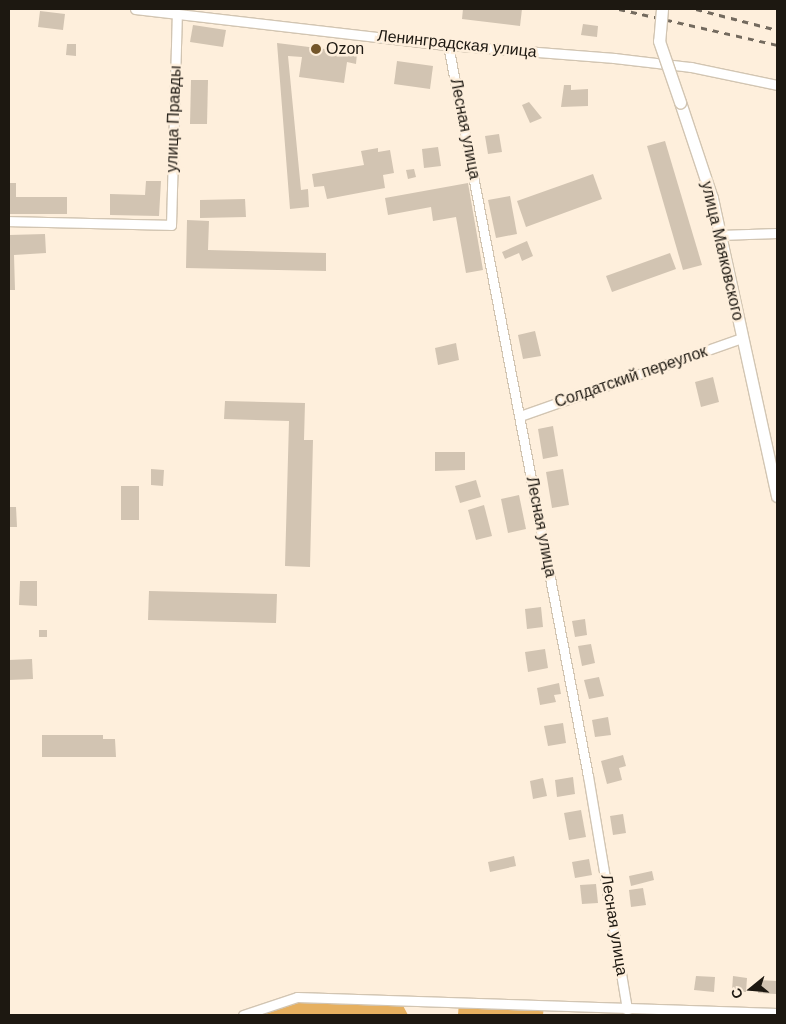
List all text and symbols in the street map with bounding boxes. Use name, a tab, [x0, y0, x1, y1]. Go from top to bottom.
street label: Ленинградская улица	[376, 26, 538, 62]
place label: Ozon	[326, 39, 364, 59]
marker: Ozon	[310, 43, 322, 55]
street label: улица Правды	[163, 65, 185, 173]
street label: Лесная улица	[446, 77, 484, 181]
street label: улица Маяковского	[697, 179, 747, 323]
street label: Солдатский переулок	[552, 342, 710, 412]
street label: Лесная улица	[522, 475, 560, 579]
street label: Лесная улица	[597, 873, 631, 977]
north arrow	[726, 964, 776, 1014]
text: С	[728, 986, 746, 1001]

